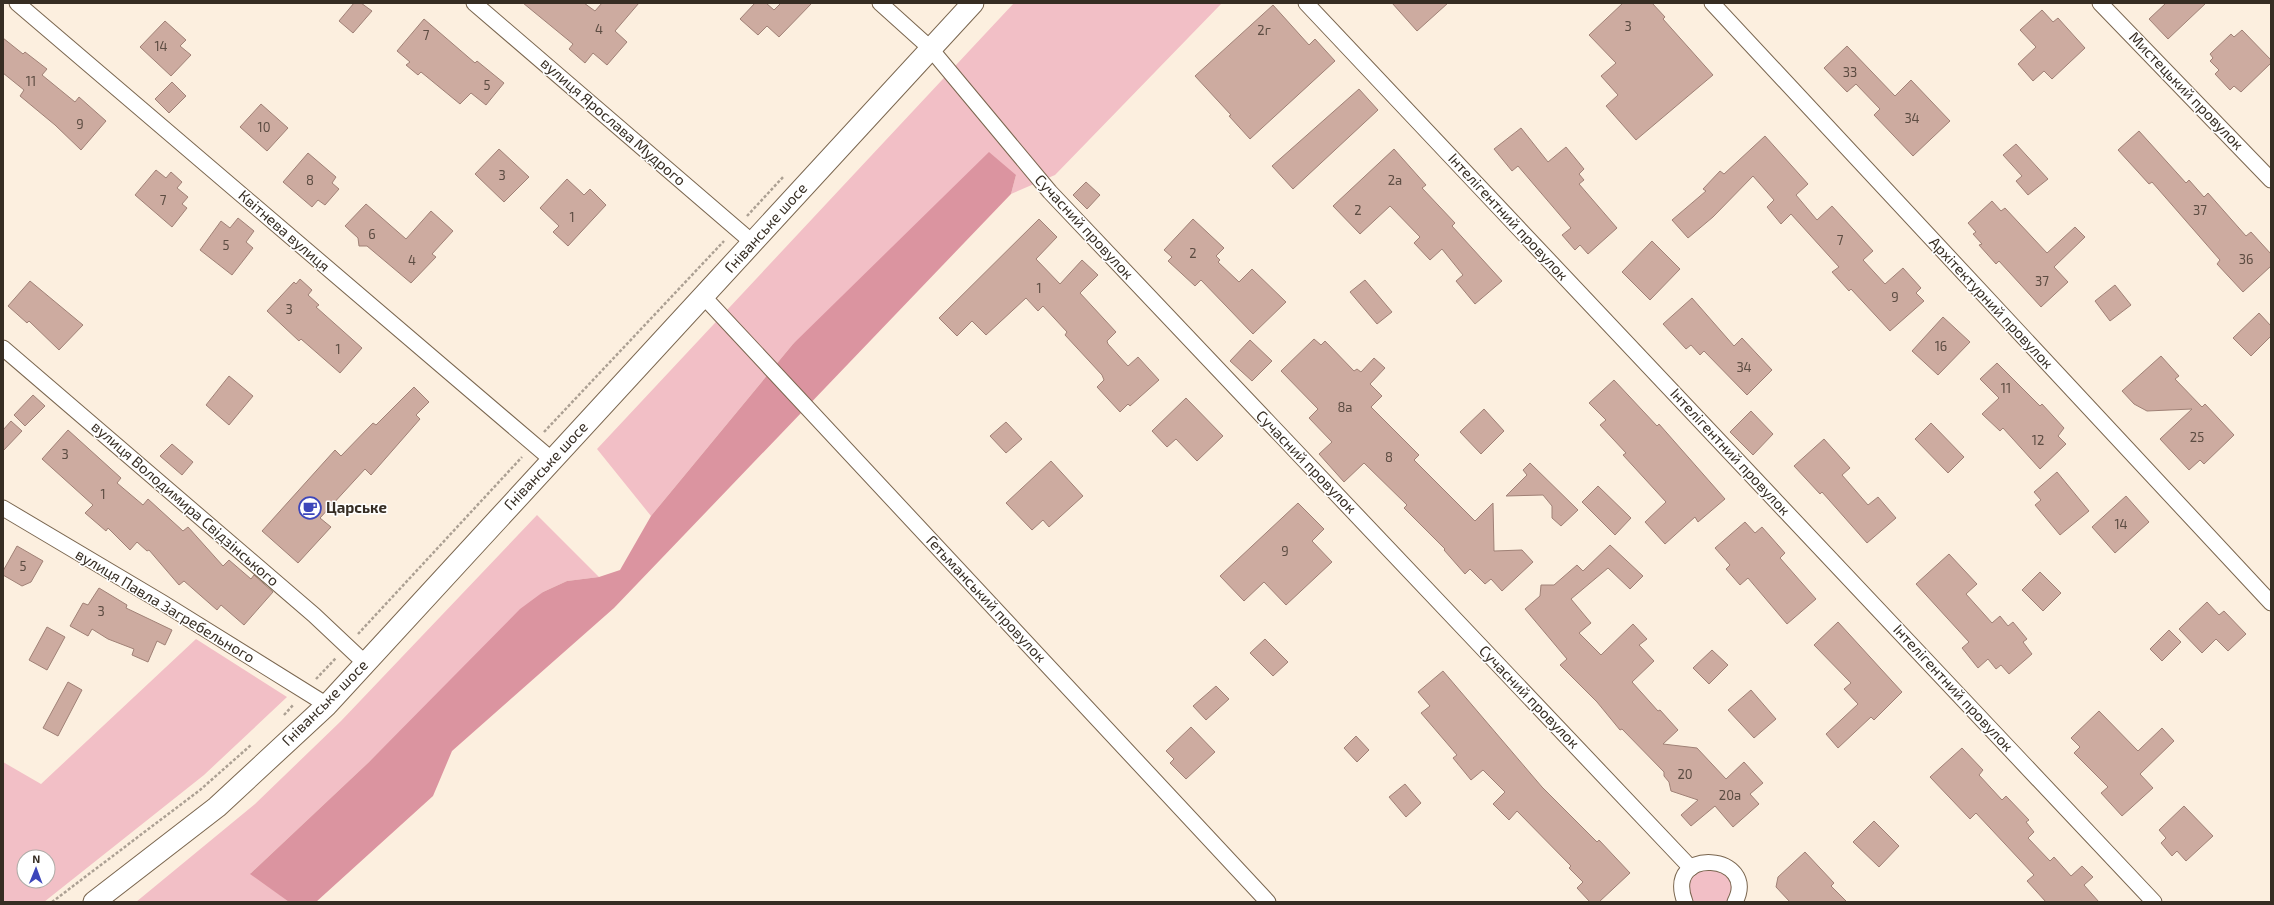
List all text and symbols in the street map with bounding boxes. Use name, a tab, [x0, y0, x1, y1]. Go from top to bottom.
house number: 3	[1624, 18, 1632, 34]
house number: 4	[595, 21, 603, 37]
house number: 2г	[1257, 22, 1271, 38]
house number: 7	[423, 27, 430, 43]
street label: Мистецький провулок	[2125, 28, 2248, 154]
house number: 14	[154, 38, 168, 54]
street label: вулиця Ярослава Мудрого	[537, 53, 690, 190]
house number: 33	[1843, 64, 1857, 80]
house number: 11	[26, 73, 36, 89]
house number: 5	[484, 77, 491, 93]
house number: 34	[1904, 110, 1920, 126]
house number: 9	[76, 116, 84, 132]
house number: 10	[257, 119, 271, 135]
street label: Інтелігентний провулок	[1444, 149, 1572, 284]
house number: 3	[498, 167, 506, 183]
street label: Сучасний провулок	[1031, 170, 1138, 283]
house number: 8	[306, 172, 314, 188]
house number: 2а	[1388, 172, 1402, 188]
street label: Гніванське шосе	[720, 179, 810, 276]
street label: Квітнева вулиця	[235, 186, 334, 276]
house number: 7	[160, 192, 167, 208]
house number: 2	[1354, 202, 1362, 218]
house number: 37	[2193, 202, 2207, 218]
house number: 1	[569, 209, 575, 225]
house number: 6	[368, 226, 376, 242]
house number: 7	[1837, 232, 1844, 248]
street label: Архітектурний провулок	[1925, 233, 2058, 373]
house number: 5	[223, 237, 230, 253]
house number: 2	[1189, 245, 1197, 261]
house number: 36	[2239, 251, 2253, 267]
house number: 4	[408, 252, 416, 268]
house number: 37	[2035, 273, 2049, 289]
house number: 1	[1036, 280, 1042, 296]
house number: 9	[1891, 289, 1899, 305]
house number: 3	[285, 301, 293, 317]
house number: 16	[1935, 338, 1947, 354]
house number: 1	[335, 341, 341, 357]
house number: 34	[1736, 359, 1752, 375]
house number: 11	[2001, 380, 2011, 396]
street label: Інтелігентний провулок	[1666, 384, 1794, 519]
house number: 8а	[1337, 399, 1353, 415]
street label: Сучасний провулок	[1252, 406, 1361, 517]
street label: вулиця Володимира Свідзінського	[88, 417, 283, 590]
street label: Гніванське шосе	[500, 417, 591, 513]
house number: 25	[2190, 429, 2204, 445]
house number: 12	[2032, 432, 2044, 448]
house number: 3	[61, 446, 69, 462]
house number: 8	[1385, 449, 1393, 465]
house number: 1	[100, 486, 106, 502]
cafe icon: Царське	[297, 495, 323, 521]
place label: Царське	[326, 498, 387, 516]
house number: 14	[2114, 516, 2128, 532]
street label: Гетьманський провулок	[922, 531, 1050, 666]
house number: 9	[1281, 543, 1289, 559]
street label: вулиця Павла Загребельного	[72, 544, 258, 667]
house number: 5	[20, 558, 27, 574]
house number: 3	[97, 603, 105, 619]
street label: Інтелігентний провулок	[1889, 620, 2017, 755]
street label: Сучасний провулок	[1475, 641, 1584, 752]
street label: Гніванське шосе	[277, 655, 371, 749]
house number: 20	[1677, 766, 1693, 782]
house number: 20а	[1719, 787, 1741, 803]
north arrow	[16, 849, 56, 889]
text: N	[32, 852, 40, 865]

